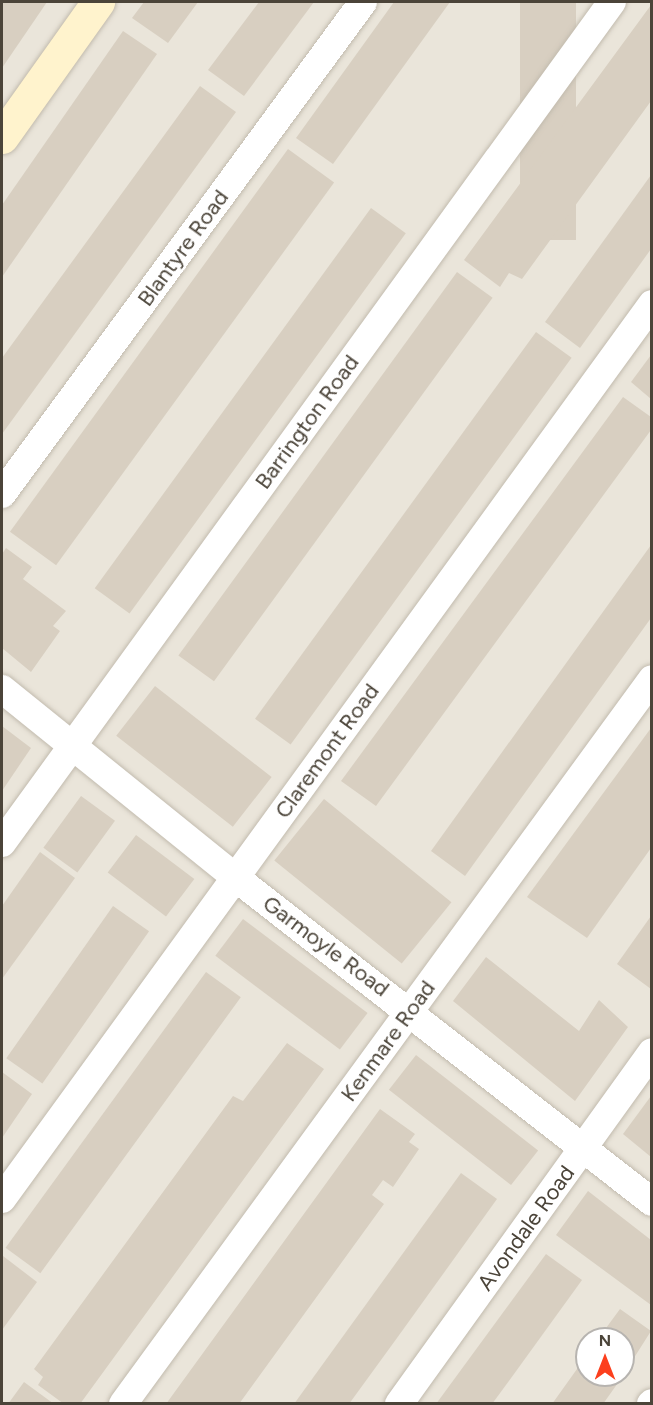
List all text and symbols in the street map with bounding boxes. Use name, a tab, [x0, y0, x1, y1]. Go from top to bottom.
street label: Blantyre Road	[132, 185, 234, 311]
street label: Barrington Road	[250, 350, 364, 494]
street label: Claremont Road	[269, 679, 385, 823]
street label: Garmoyle Road	[258, 890, 394, 1002]
street label: Kenmare Road	[335, 975, 441, 1107]
street label: Avondale Road	[472, 1160, 580, 1296]
north arrow	[575, 1327, 635, 1387]
text: N	[599, 1331, 611, 1350]

